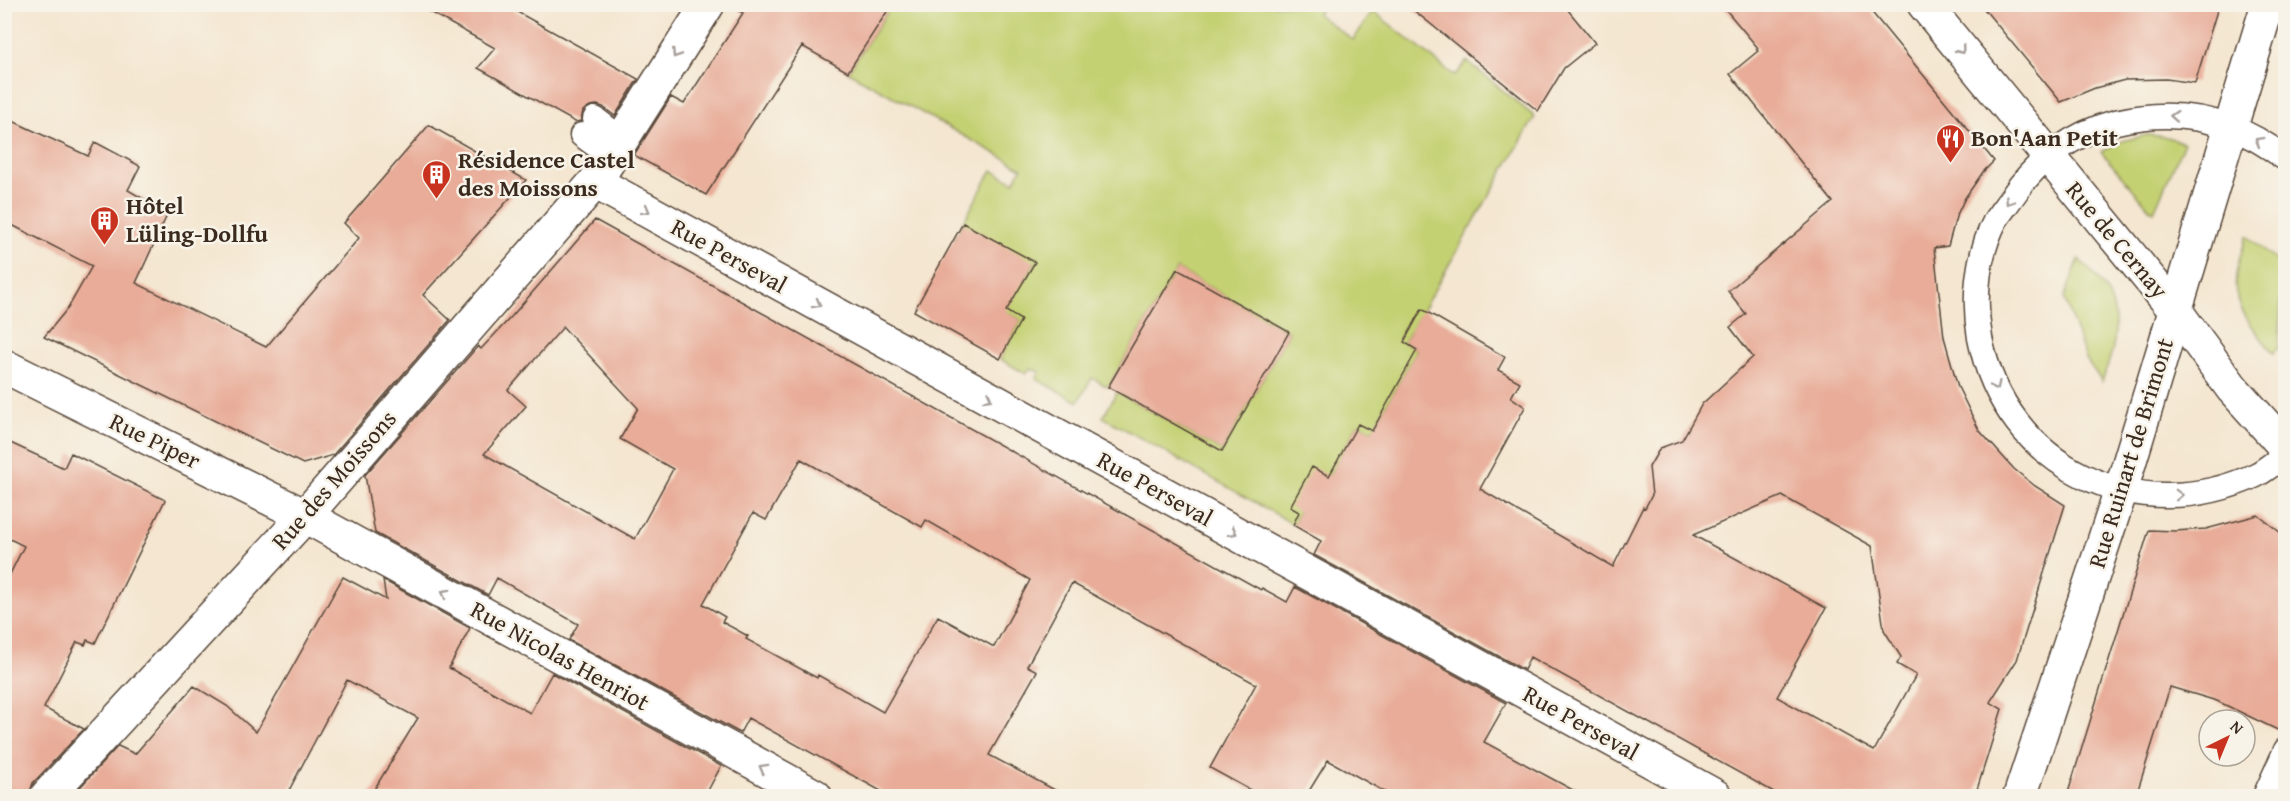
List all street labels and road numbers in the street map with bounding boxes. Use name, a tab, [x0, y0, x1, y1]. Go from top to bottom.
street label: Rue de Cernay	[2058, 173, 2177, 306]
street label: Rue Perseval	[665, 209, 794, 302]
street label: Rue Ruinart de Brimont	[2079, 333, 2182, 572]
street label: Rue des Moissons	[263, 402, 404, 557]
street label: Rue Piper	[104, 404, 207, 478]
street label: Rue Perseval	[1091, 442, 1220, 535]
street label: Rue Nicolas Henriot	[464, 592, 656, 719]
street label: Rue Perseval	[1517, 676, 1646, 769]

